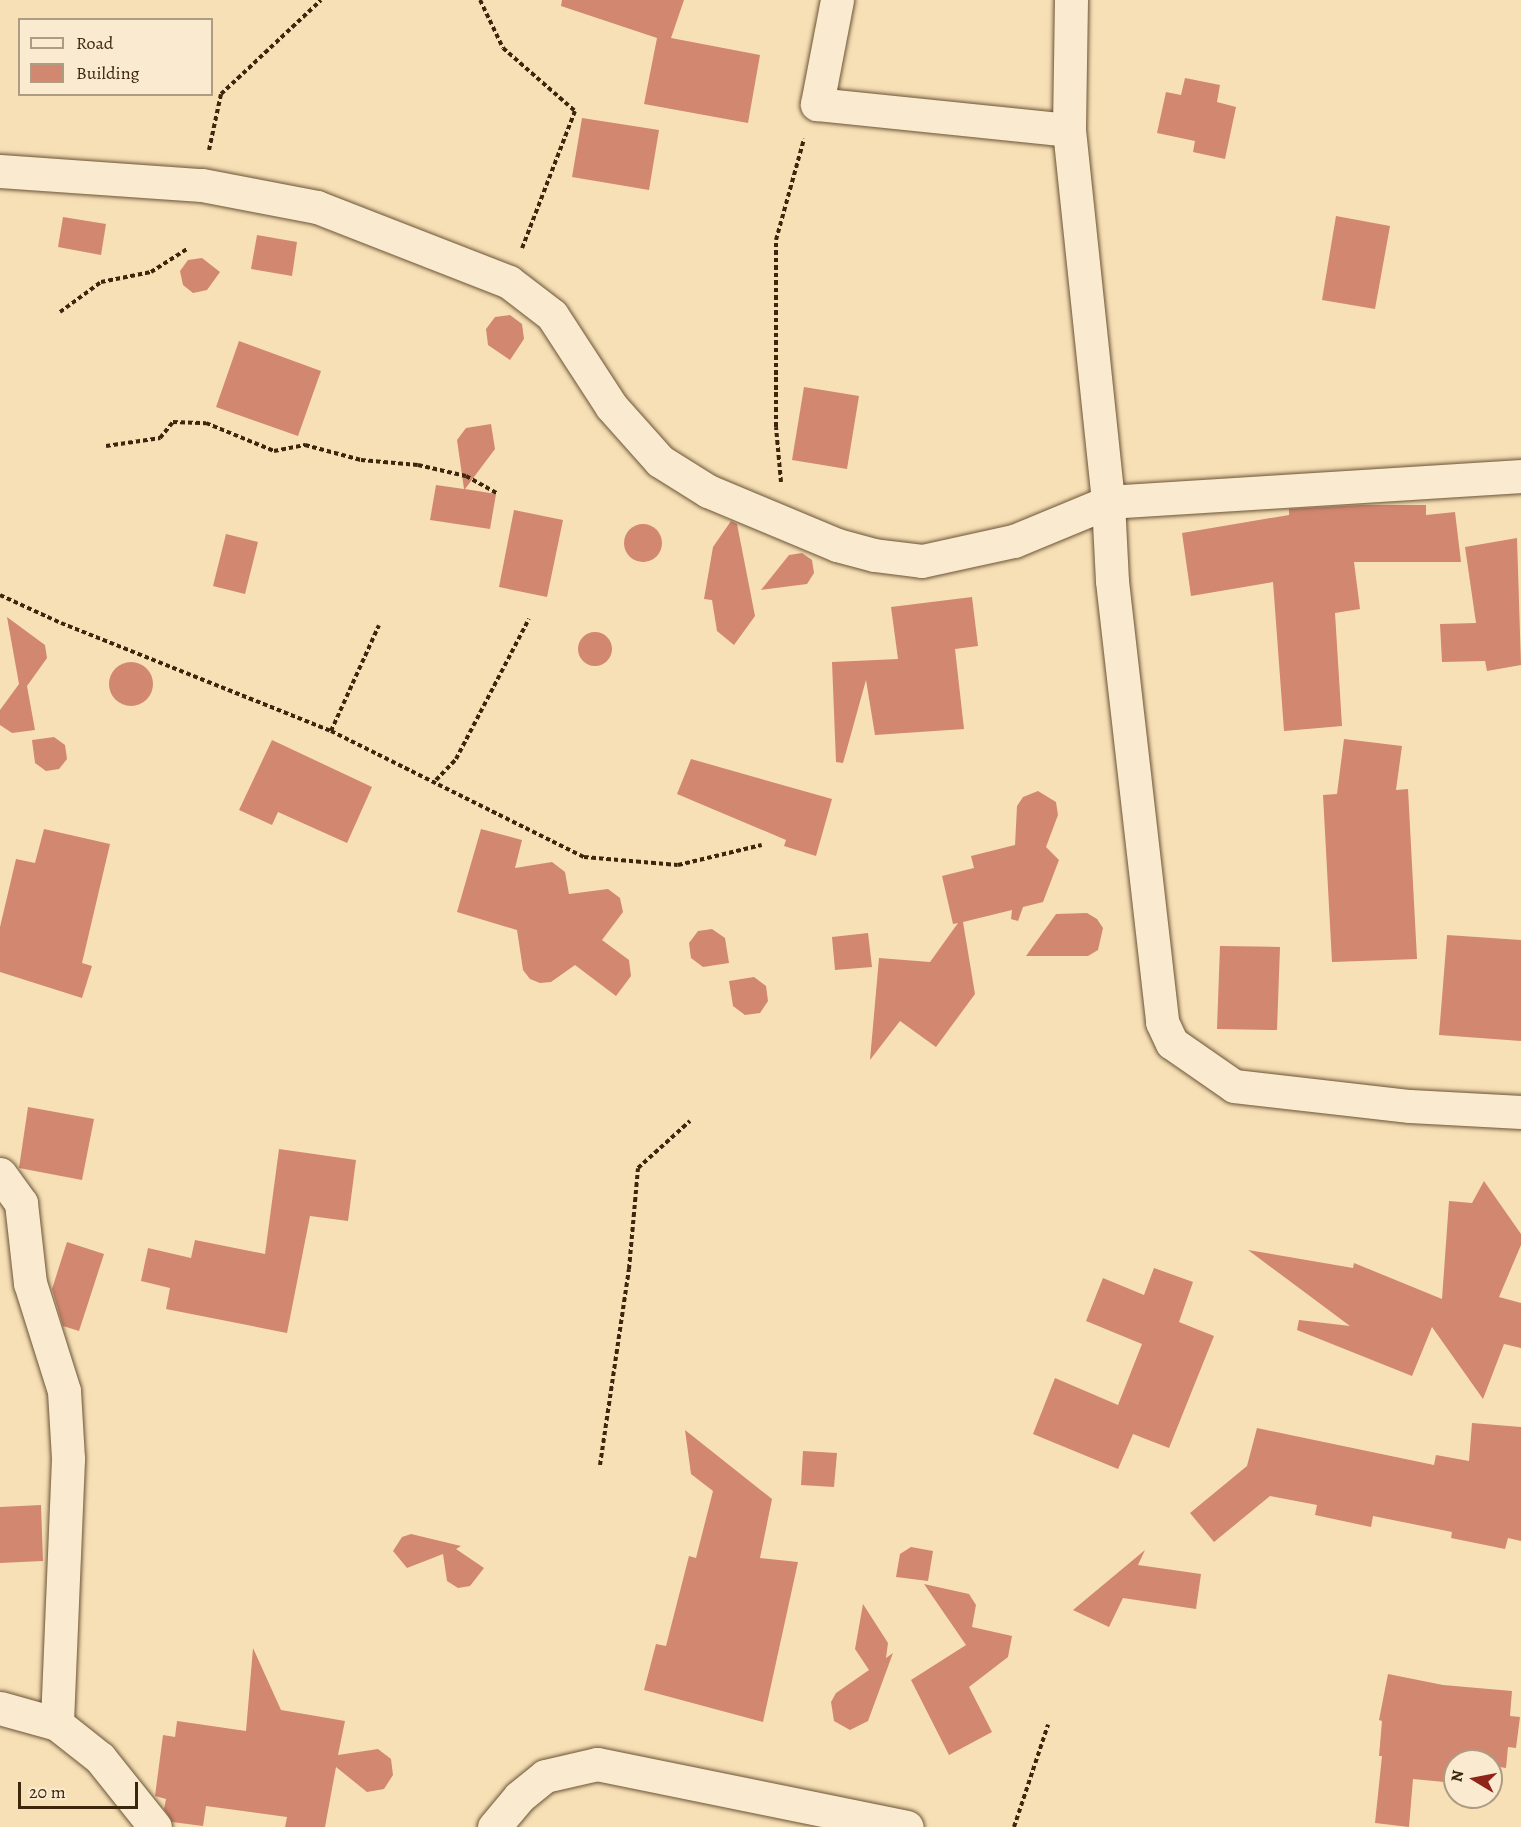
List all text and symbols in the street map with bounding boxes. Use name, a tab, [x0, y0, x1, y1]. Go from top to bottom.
legend	[18, 18, 213, 96]
text: Road	[76, 31, 113, 55]
text: Building	[76, 61, 140, 85]
north arrow	[1443, 1749, 1503, 1809]
text: N	[1445, 1769, 1469, 1784]
scale bar	[21, 1770, 141, 1808]
text: 20 m	[29, 1780, 66, 1804]

